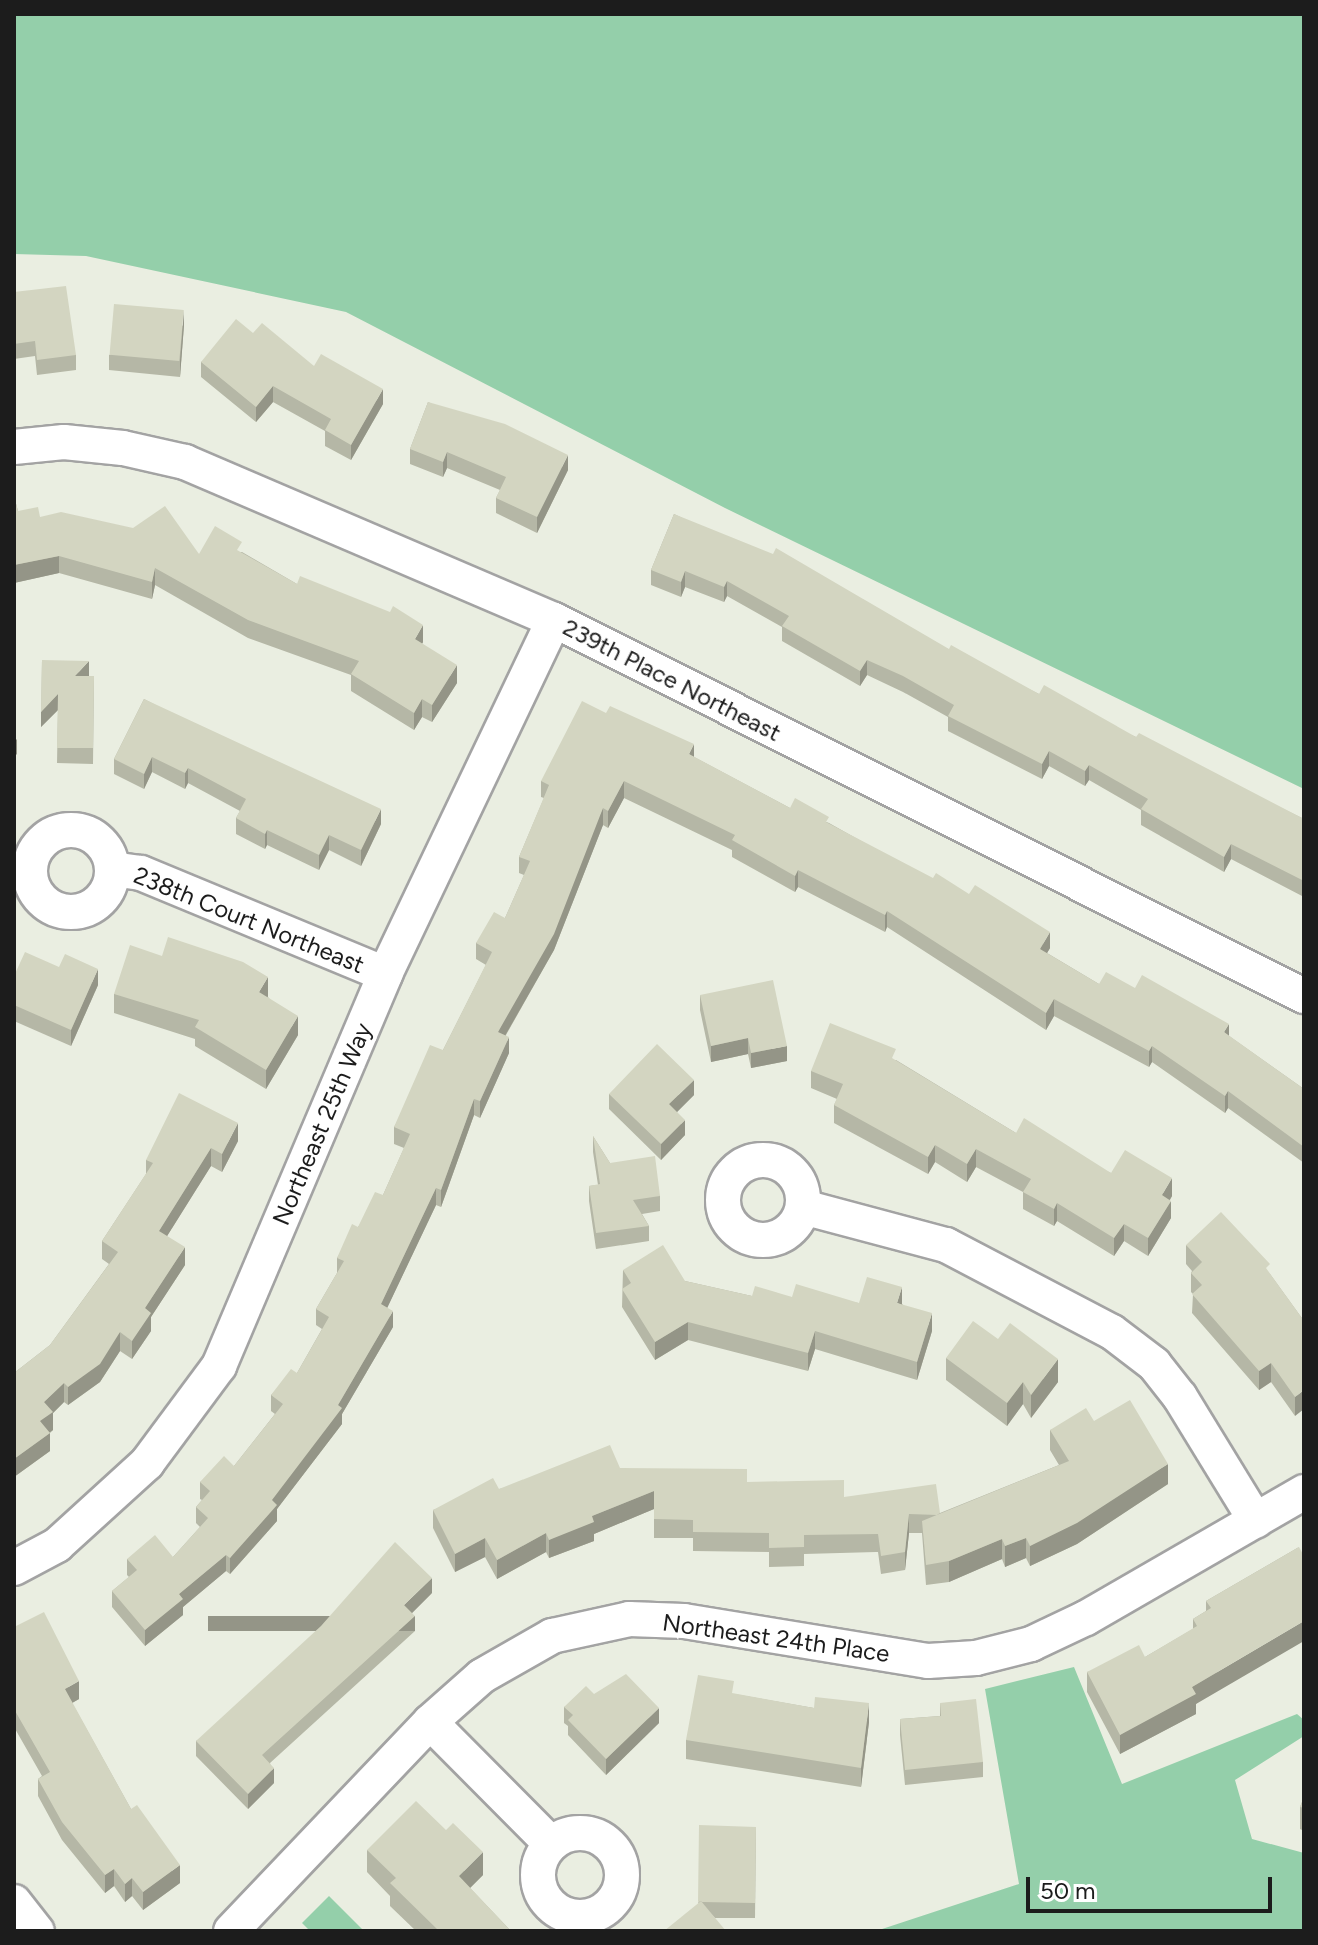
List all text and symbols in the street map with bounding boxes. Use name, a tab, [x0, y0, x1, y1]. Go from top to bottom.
street label: 239th Place Northeast	[558, 613, 786, 747]
street label: 238th Court Northeast	[130, 861, 368, 979]
street label: Northeast 25th Way	[266, 1019, 378, 1229]
street label: Northeast 24th Place	[661, 1608, 891, 1668]
scale bar	[1030, 1861, 1276, 1911]
text: 50 m	[1040, 1876, 1096, 1905]

